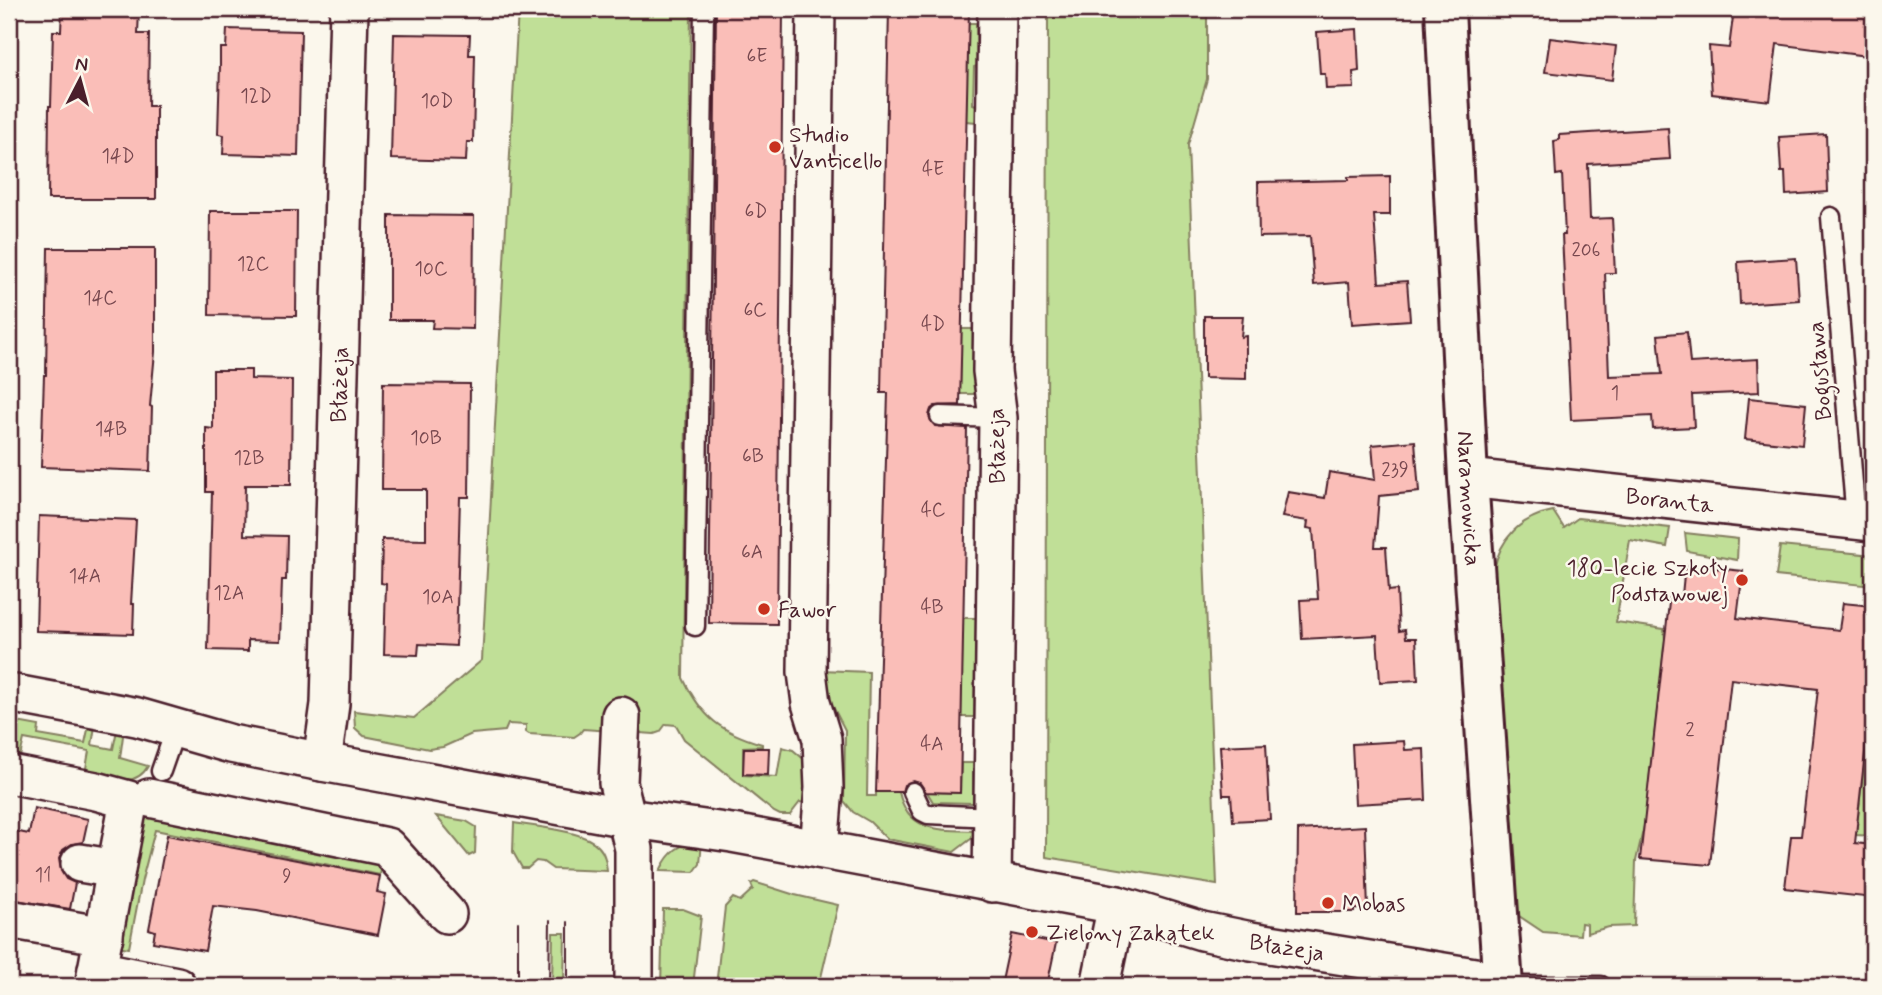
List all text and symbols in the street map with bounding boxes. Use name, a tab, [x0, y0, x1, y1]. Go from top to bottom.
house number: 6E	[747, 44, 767, 69]
north arrow	[46, 46, 116, 116]
text: N	[74, 51, 89, 78]
house number: 12D	[240, 84, 272, 109]
house number: 10D	[421, 89, 453, 114]
place label: Studio Vanticello	[789, 121, 882, 177]
marker: Studio Vanticello	[767, 139, 783, 155]
house number: 14D	[101, 144, 135, 169]
house number: 4E	[922, 157, 944, 182]
house number: 6D	[745, 199, 767, 224]
house number: 206	[1571, 238, 1601, 263]
house number: 12C	[237, 252, 270, 277]
house number: 10C	[415, 257, 448, 282]
house number: 14C	[83, 286, 117, 311]
house number: 6C	[743, 298, 767, 323]
house number: 4D	[921, 312, 945, 337]
street label: Bogusława	[1802, 320, 1842, 422]
street label: Błażeja	[325, 346, 357, 423]
house number: 1	[1611, 381, 1619, 406]
street label: Błażeja	[982, 408, 1014, 484]
house number: 14B	[95, 417, 127, 442]
house number: 10B	[410, 426, 442, 451]
street label: Naramowicka	[1449, 430, 1487, 567]
house number: 6B	[742, 444, 764, 469]
house number: 12B	[234, 446, 264, 471]
house number: 239	[1381, 458, 1409, 483]
street label: Boranta	[1624, 482, 1715, 522]
house number: 4C	[921, 498, 946, 523]
house number: 6A	[741, 540, 763, 565]
place label: 180-lecie Szkoły Podstawowej	[1566, 554, 1728, 610]
house number: 14A	[69, 564, 101, 589]
marker: 180-lecie Szkoły Podstawowej	[1734, 572, 1750, 588]
house number: 12A	[214, 581, 244, 606]
house number: 10A	[422, 585, 454, 610]
house number: 4B	[920, 595, 944, 620]
place label: Fawor	[778, 596, 836, 626]
marker: Fawor	[756, 601, 772, 617]
house number: 2	[1685, 718, 1695, 743]
house number: 4A	[920, 732, 944, 757]
house number: 11	[35, 863, 51, 888]
house number: 9	[282, 864, 292, 889]
place label: Mobas	[1342, 890, 1405, 920]
marker: Mobas	[1320, 895, 1336, 911]
place label: Zielony Zakątek	[1046, 919, 1215, 949]
marker: Zielony Zakątek	[1024, 924, 1040, 940]
street label: Błażeja	[1247, 928, 1327, 970]

